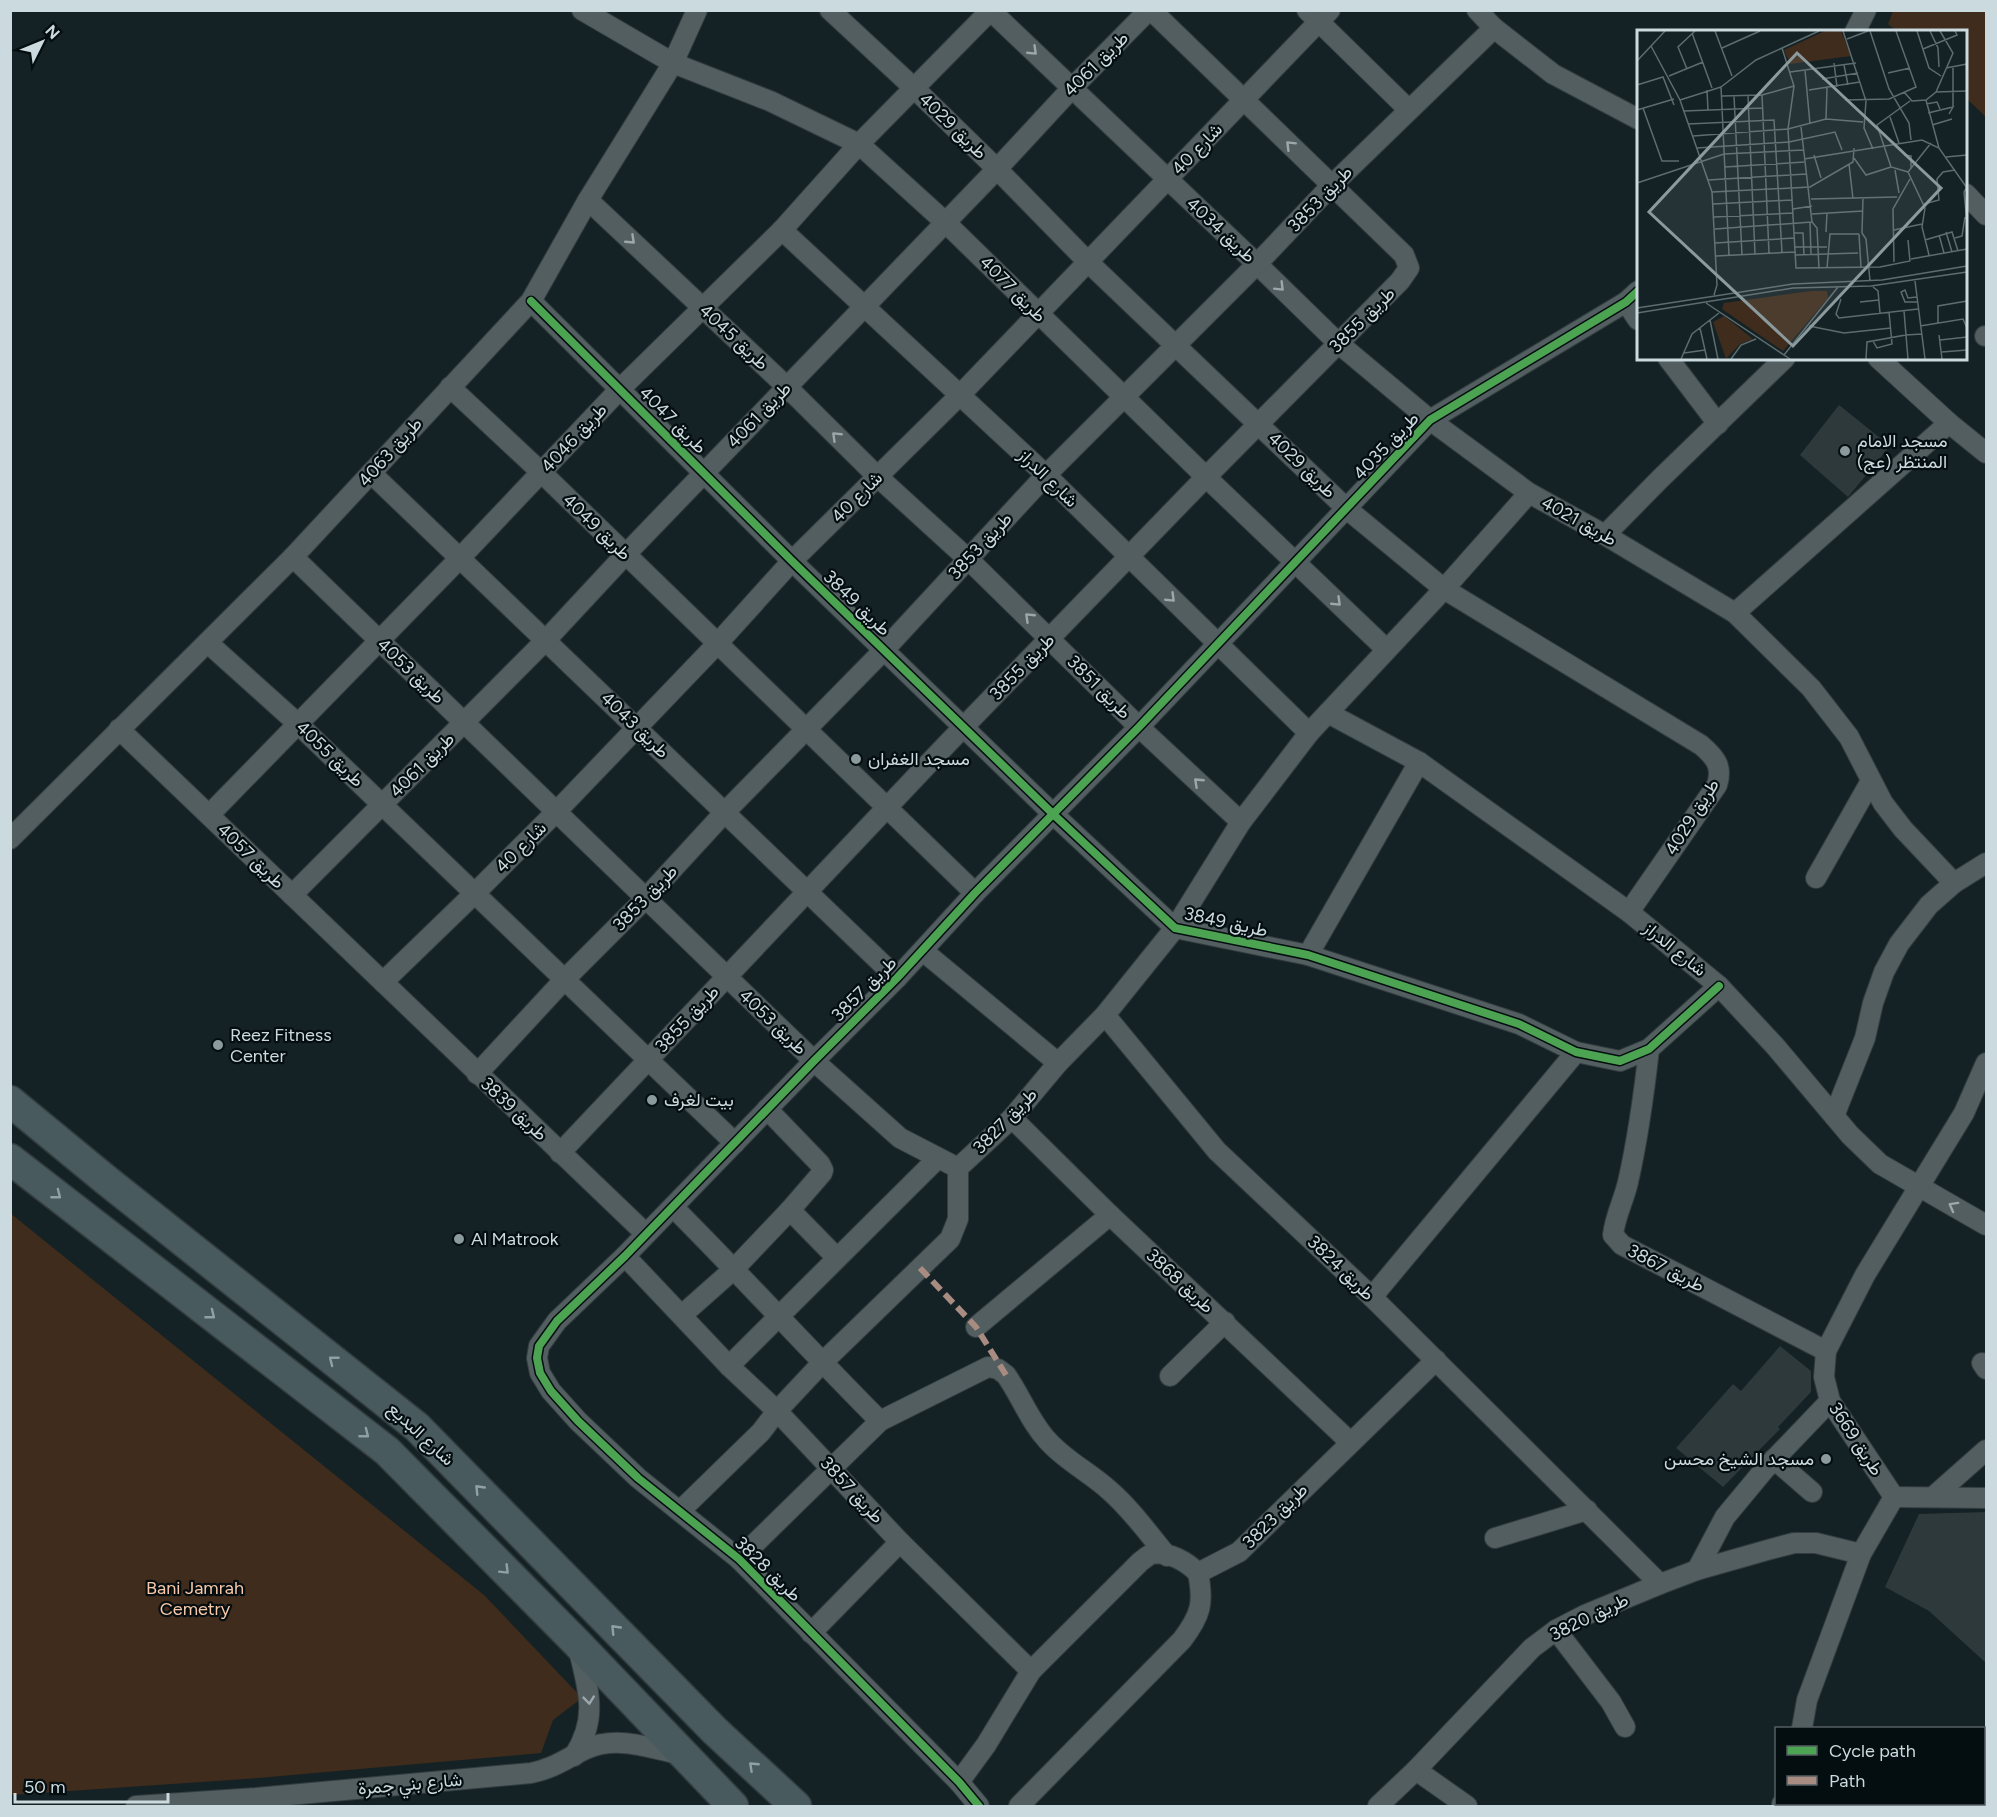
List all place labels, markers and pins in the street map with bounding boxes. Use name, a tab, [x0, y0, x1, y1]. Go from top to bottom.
place label: مسجد الامام المنتظر (عج)	[1857, 430, 1948, 474]
marker: مسجد الامام المنتظر (عج)	[1838, 444, 1852, 458]
place label: مسجد الغفران	[868, 748, 970, 770]
marker: مسجد الغفران	[849, 752, 863, 766]
place label: Reez Fitness Center	[230, 1024, 332, 1067]
marker: Reez Fitness Center	[211, 1038, 225, 1052]
place label: بيت لغرف	[664, 1089, 734, 1111]
marker: بيت لغرف	[645, 1093, 659, 1107]
place label: Al Matrook	[471, 1228, 559, 1250]
marker: Al Matrook	[452, 1232, 466, 1246]
place label: مسجد الشيخ محسن	[1664, 1448, 1814, 1471]
marker: مسجد الشيخ محسن	[1819, 1452, 1833, 1466]

